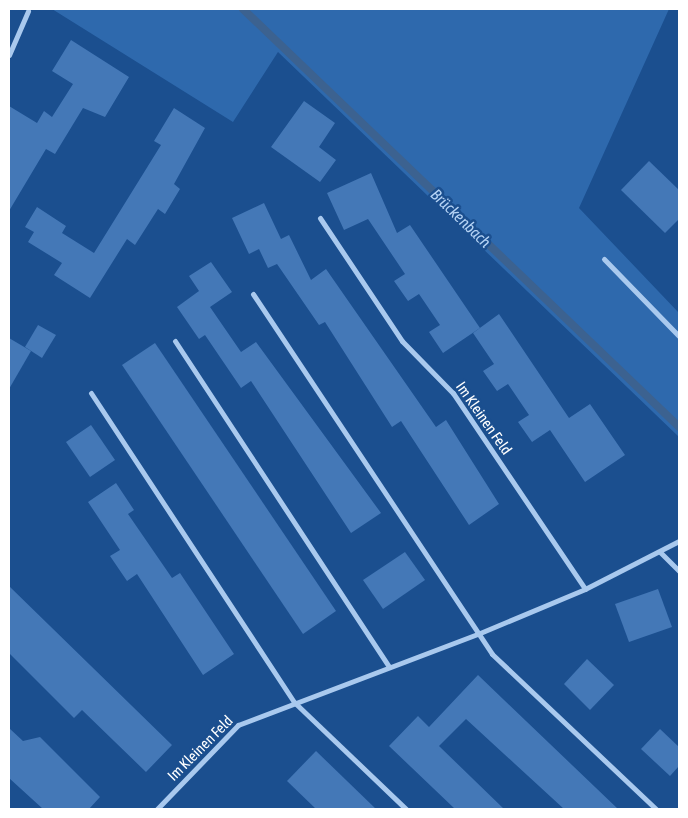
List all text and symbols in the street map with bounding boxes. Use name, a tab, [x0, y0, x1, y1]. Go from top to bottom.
water label: Brückenbach	[427, 185, 495, 251]
street label: Im Kleinen Feld	[452, 378, 516, 458]
street label: Im Kleinen Feld	[164, 712, 236, 784]

